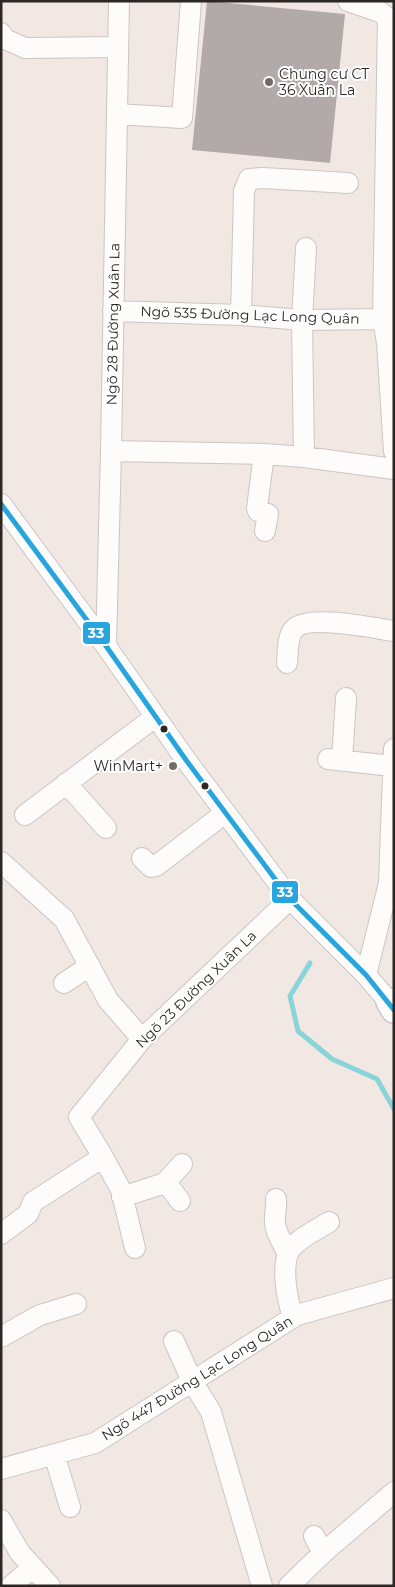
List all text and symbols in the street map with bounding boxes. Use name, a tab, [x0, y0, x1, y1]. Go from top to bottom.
place label: Chung cư CT 36 Xuân La	[279, 65, 369, 99]
marker: Chung cư CT 36 Xuân La	[263, 76, 275, 88]
street label: Ngõ 28 Đường Xuân La	[103, 243, 123, 405]
street label: Ngõ 535 Đường Lạc Long Quân	[140, 302, 360, 328]
line badge: 33	[82, 621, 111, 645]
text: 33	[87, 624, 104, 642]
unlabelled marker	[159, 724, 169, 734]
place label: WinMart+	[93, 757, 163, 775]
marker: WinMart+	[167, 760, 179, 772]
unlabelled marker	[200, 781, 210, 791]
line badge: 33	[271, 880, 299, 904]
text: 33	[276, 883, 293, 901]
street label: Ngõ 23 Đường Xuân La	[132, 926, 260, 1052]
street label: Ngõ 447 Đường Lạc Long Quân	[98, 1312, 296, 1444]

